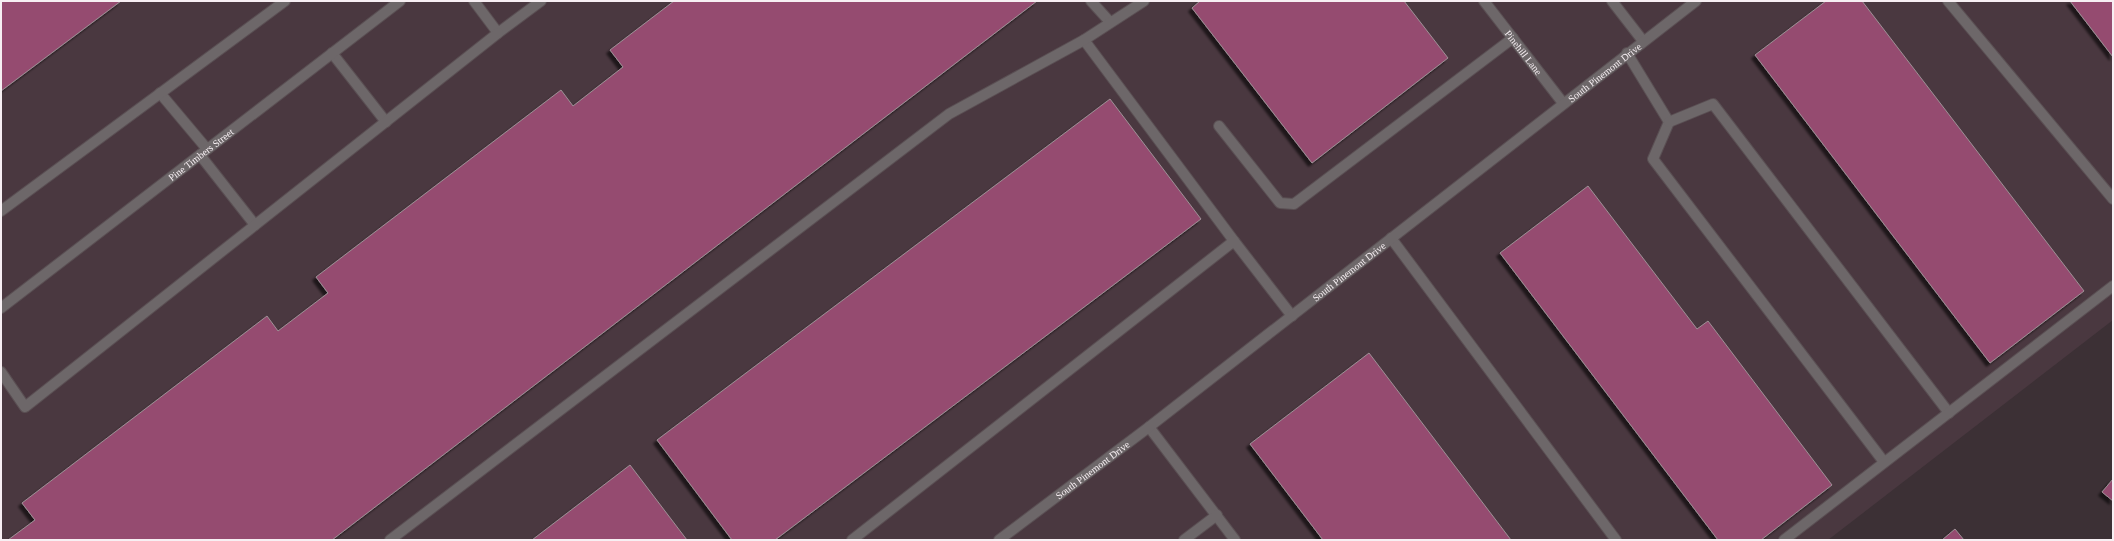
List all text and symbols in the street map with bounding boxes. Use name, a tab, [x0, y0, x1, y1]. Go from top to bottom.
street label: Pinehill Lane	[1503, 28, 1545, 77]
street label: South Pinemont Drive	[1566, 40, 1644, 104]
street label: Pine Timbers Street	[166, 126, 236, 183]
street label: South Pinemont Drive	[1310, 239, 1388, 303]
street label: South Pinemont Drive	[1053, 438, 1132, 501]

